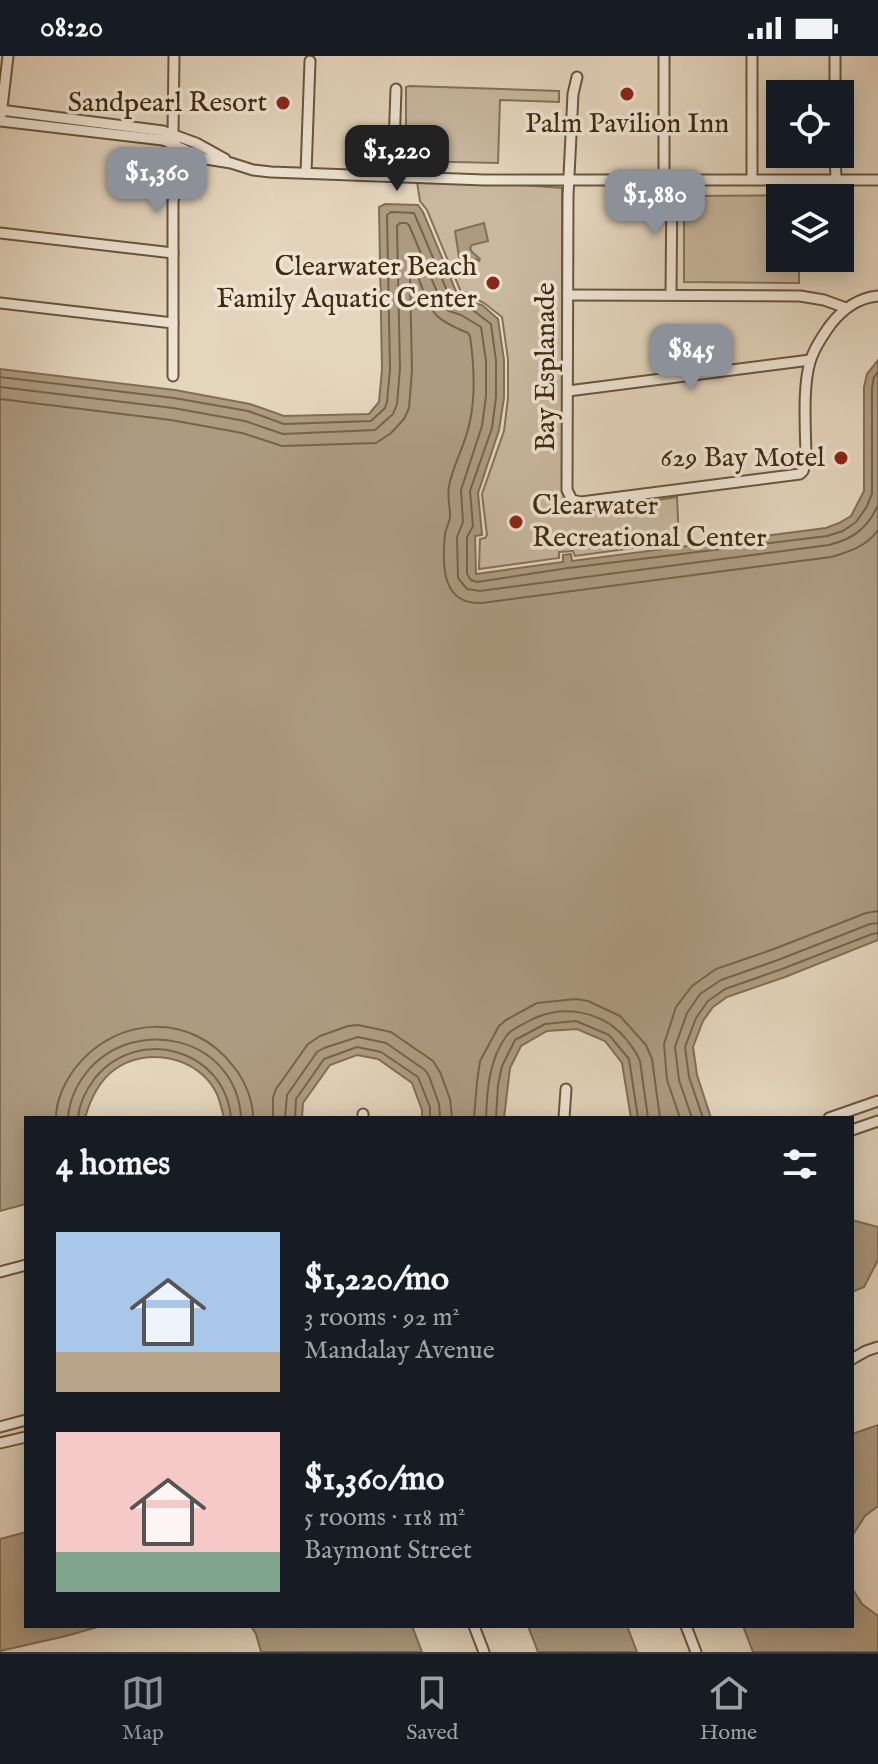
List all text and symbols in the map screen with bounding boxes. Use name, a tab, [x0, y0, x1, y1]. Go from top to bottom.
text: 08:20	[40, 9, 103, 47]
map controls	[766, 80, 854, 272]
button: locate	[766, 80, 854, 168]
marker: Palm Pavilion Inn	[618, 85, 636, 103]
place label: Sandpearl Resort	[68, 86, 267, 121]
marker: Sandpearl Resort	[274, 94, 292, 112]
place label: Palm Pavilion Inn	[525, 107, 729, 142]
pin: $1,220	[332, 125, 462, 193]
text: $1,220	[363, 134, 431, 167]
pin: $1,360	[92, 147, 222, 215]
text: $1,360	[125, 156, 189, 189]
pin: $1,880	[590, 169, 720, 237]
text: $1,880	[623, 178, 687, 211]
button: layers	[766, 184, 854, 272]
place label: Clearwater Beach Family Aquatic Center	[216, 250, 477, 317]
marker: Clearwater Beach Family Aquatic Center	[484, 274, 502, 292]
street label: Bay Esplanade	[529, 282, 564, 452]
pin: $845	[644, 324, 738, 392]
text: $845	[668, 333, 714, 366]
place label: 629 Bay Motel	[660, 441, 825, 476]
marker: 629 Bay Motel	[832, 449, 850, 467]
place label: Clearwater Recreational Center	[532, 489, 766, 556]
marker: Clearwater Recreational Center	[507, 513, 525, 531]
icon: filters	[778, 1142, 822, 1186]
text: 4 homes	[56, 1143, 170, 1186]
text: $1,220/mo	[304, 1258, 449, 1301]
icon: home	[120, 1264, 216, 1360]
text: 3 rooms · 92 m²	[304, 1301, 460, 1334]
text: Mandalay Avenue	[304, 1334, 495, 1367]
text: $1,360/mo	[304, 1458, 444, 1501]
icon: home	[120, 1464, 216, 1560]
text: 5 rooms · 118 m²	[304, 1501, 466, 1534]
text: Baymont Street	[304, 1534, 472, 1567]
tab: Map	[121, 1671, 165, 1747]
tab: Saved	[406, 1671, 458, 1747]
tab: Home	[700, 1671, 757, 1747]

